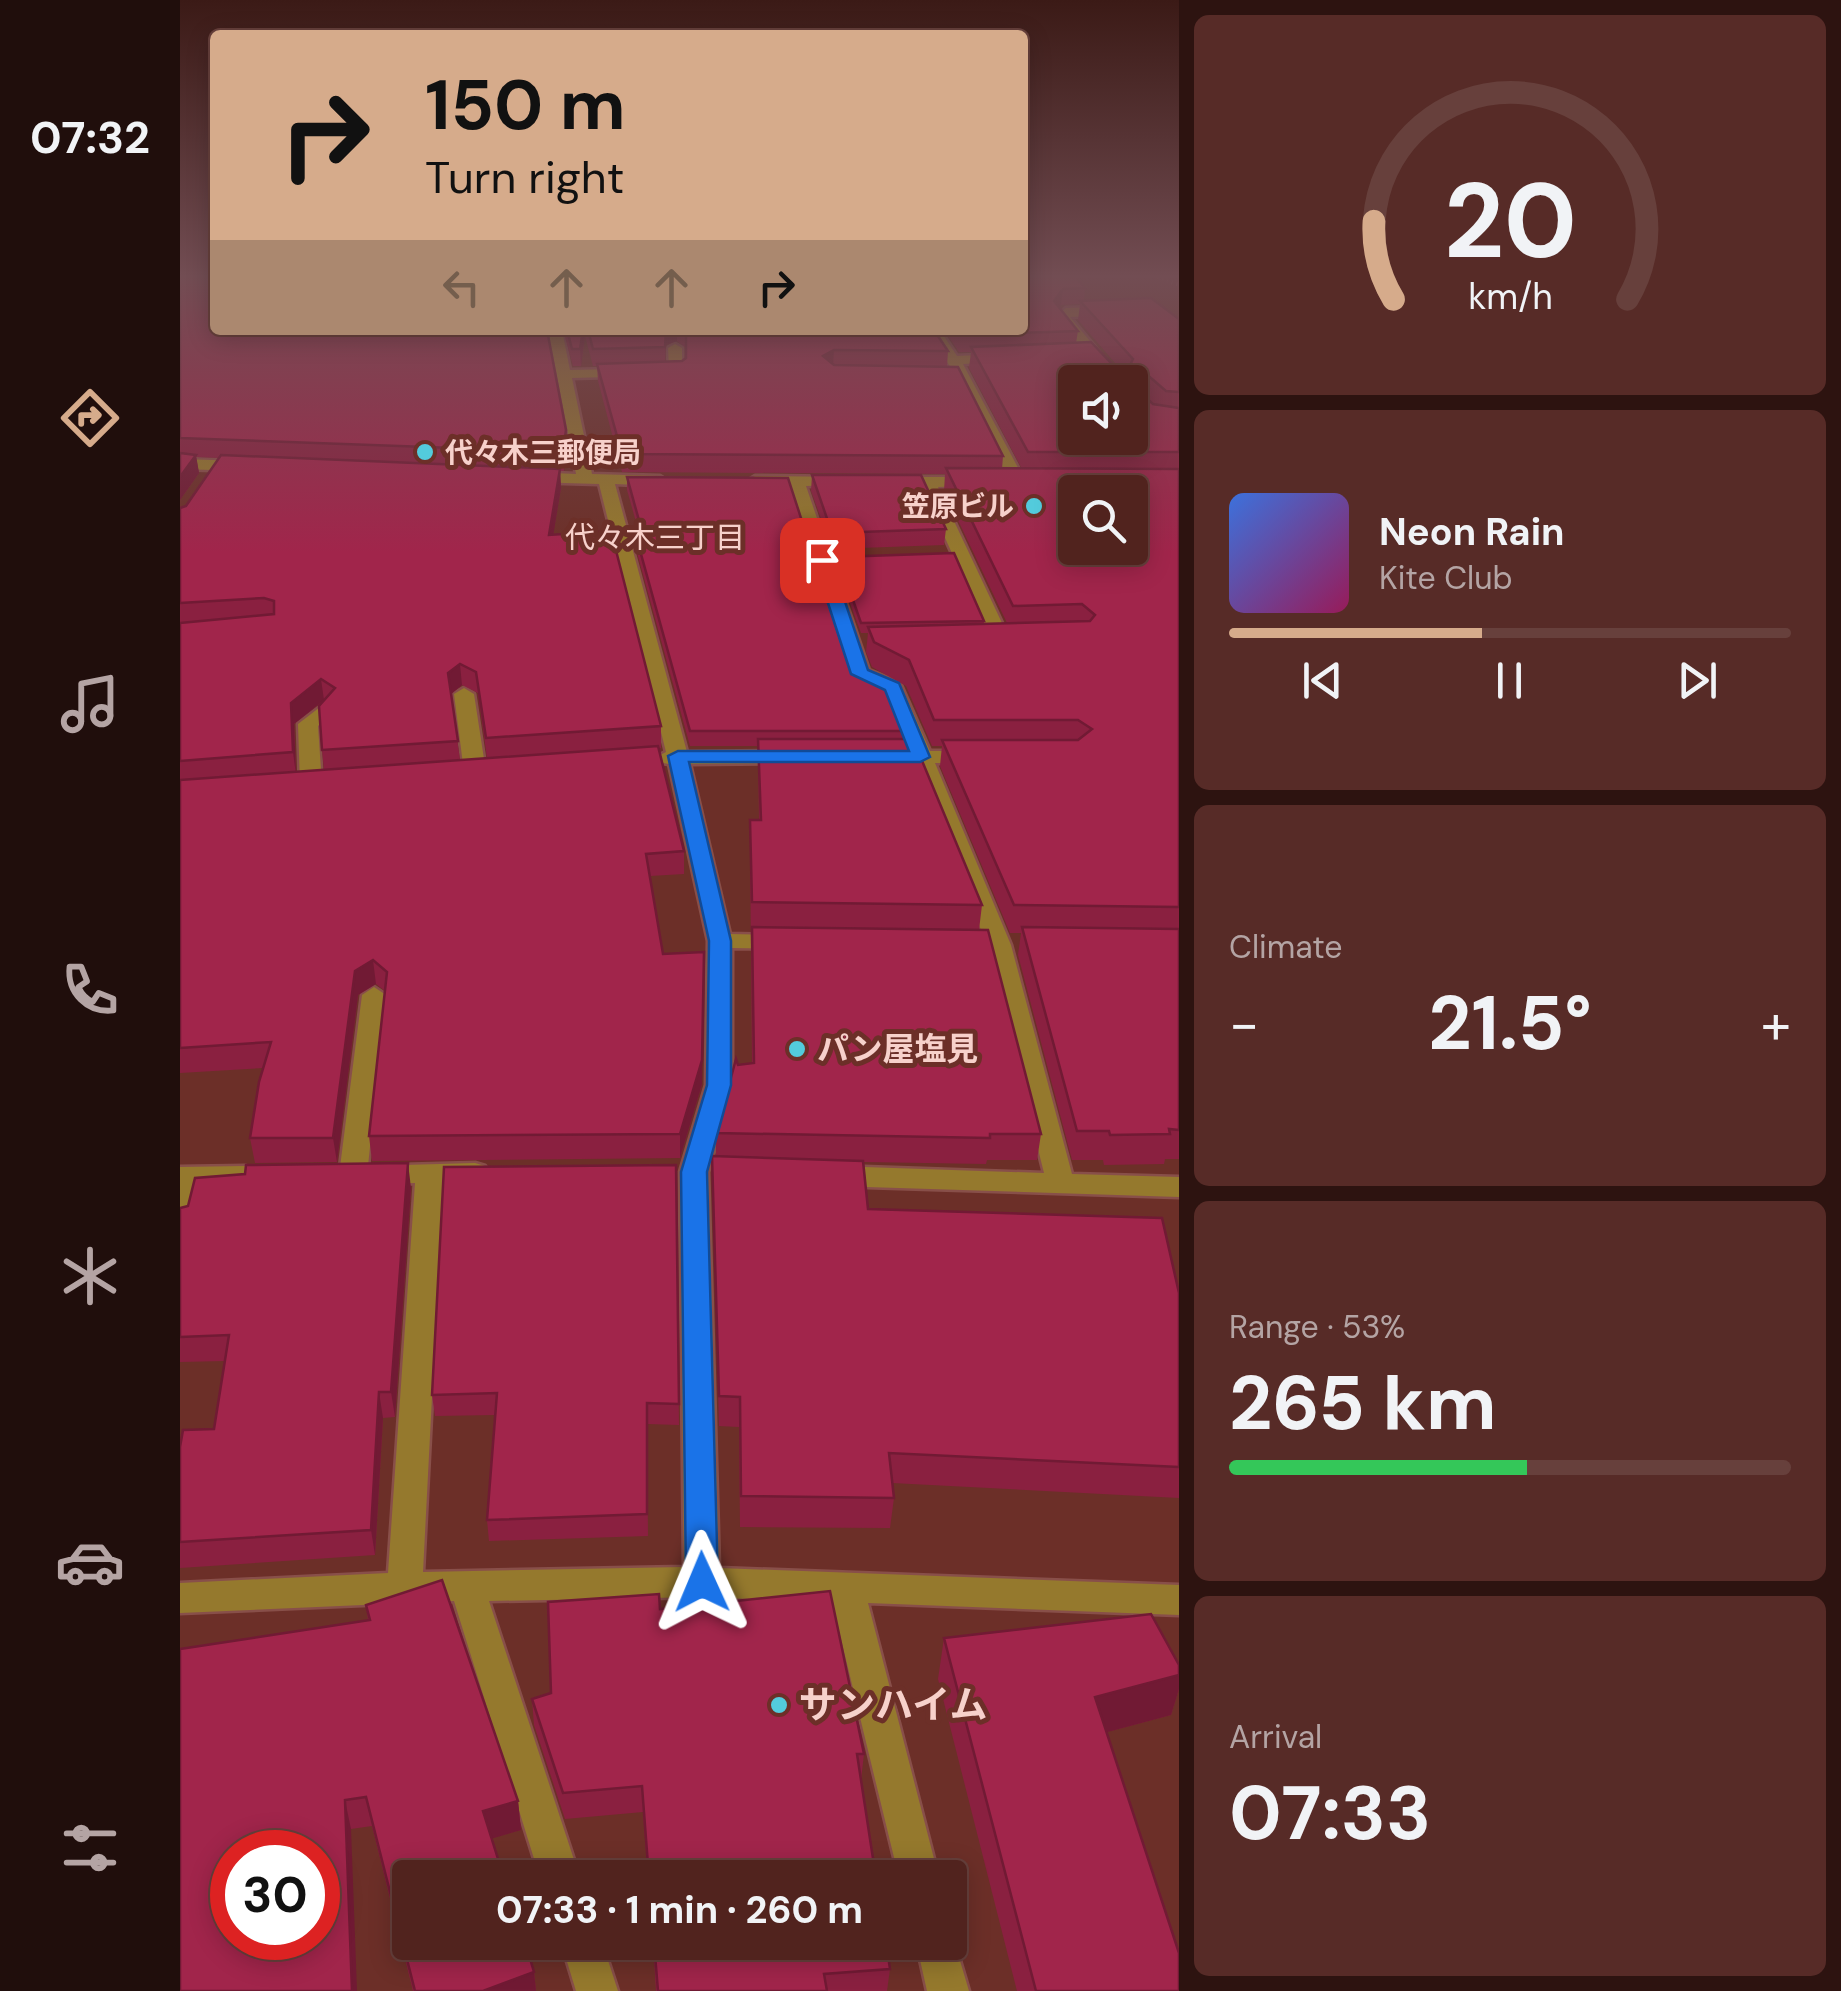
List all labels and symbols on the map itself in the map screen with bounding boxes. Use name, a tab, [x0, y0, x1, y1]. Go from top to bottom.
place label: 代々木三郵便局	[445, 434, 641, 471]
marker: 代々木三郵便局	[414, 441, 436, 463]
place label: 笠原ビル	[902, 488, 1014, 525]
marker: 笠原ビル	[1023, 495, 1045, 517]
district label: 代々木三丁目	[565, 518, 745, 557]
pin	[780, 518, 865, 603]
place label: パン屋塩見	[817, 1028, 979, 1070]
marker: パン屋塩見	[786, 1038, 808, 1060]
position arrow	[650, 1530, 754, 1634]
place label: サンハイム	[799, 1680, 987, 1730]
marker: サンハイム	[768, 1694, 790, 1716]
speed limit sign: 30	[210, 1830, 340, 1960]

